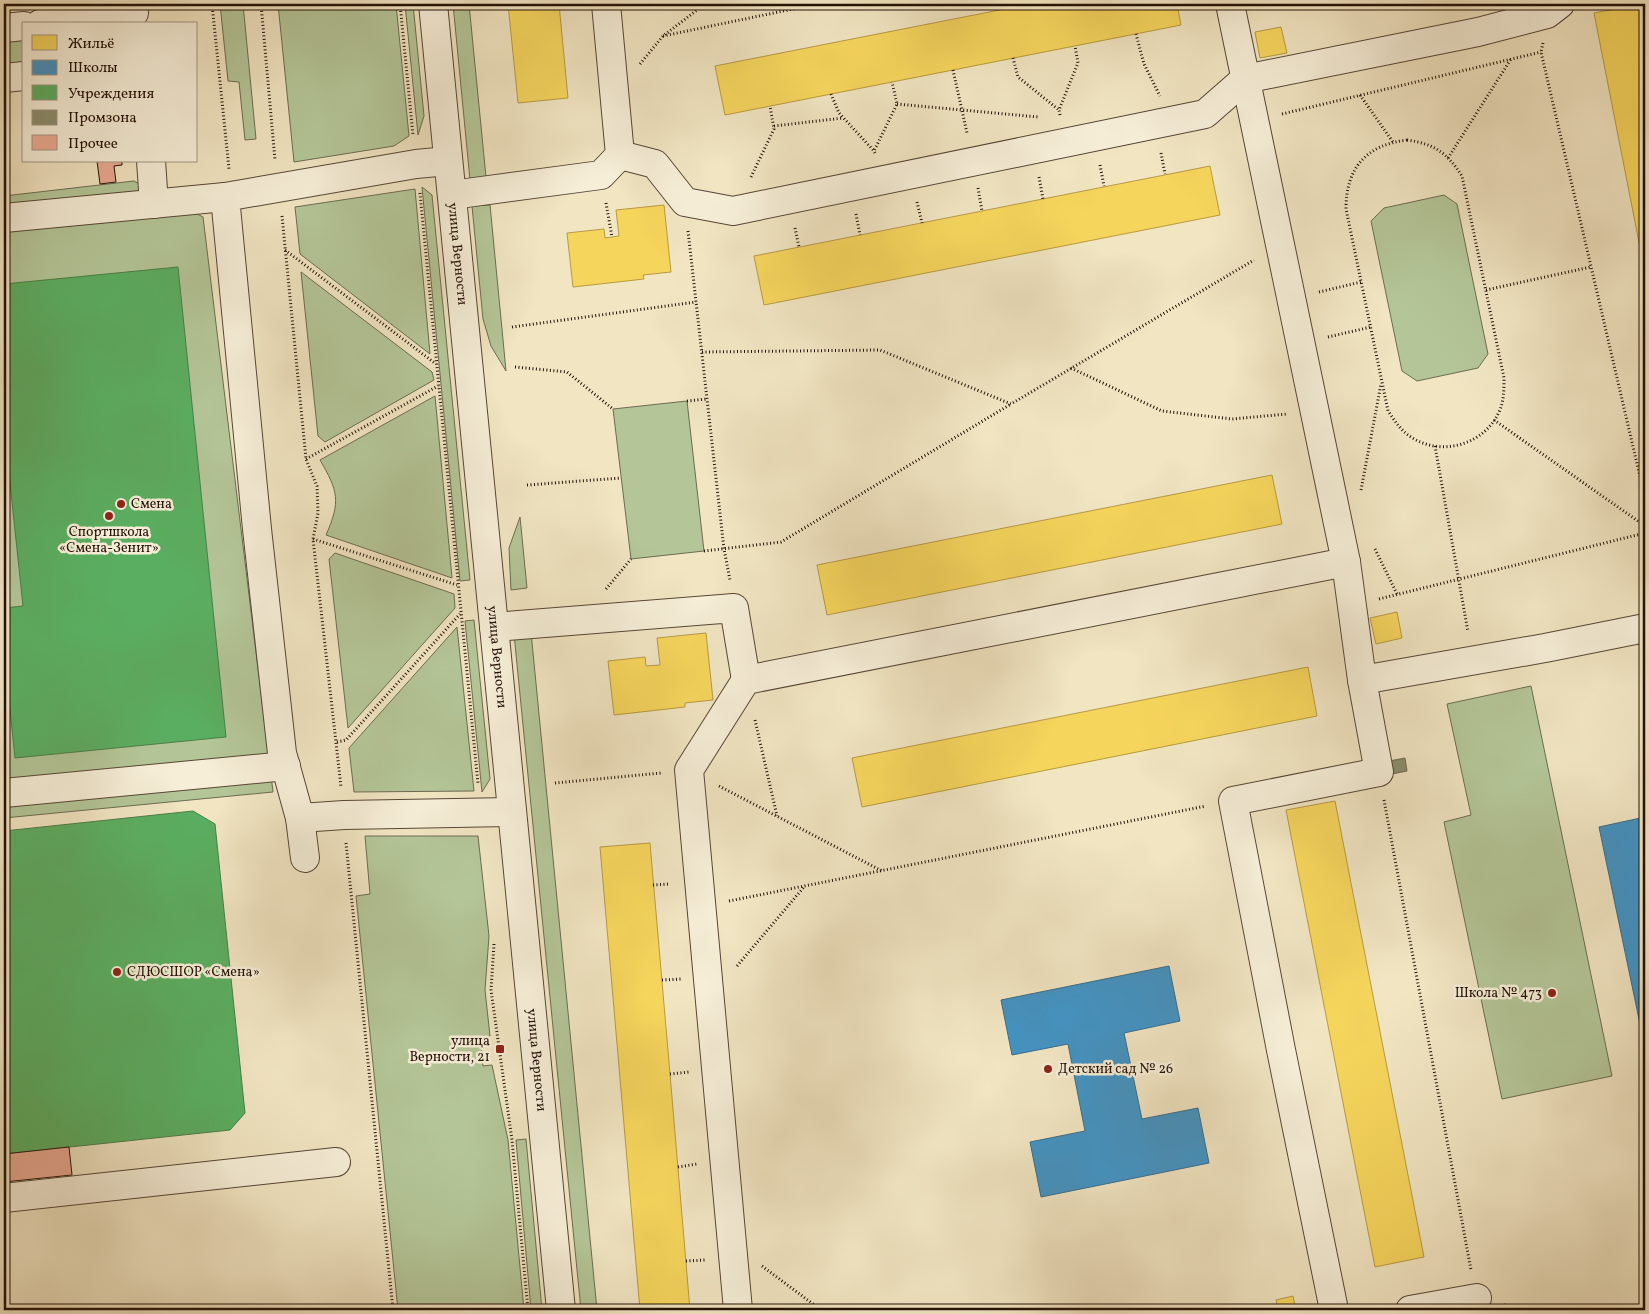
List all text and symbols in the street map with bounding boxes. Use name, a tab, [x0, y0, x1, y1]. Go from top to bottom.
legend	[22, 22, 198, 162]
text: Жильё	[68, 34, 114, 55]
text: Школы	[68, 58, 118, 79]
text: Учреждения	[68, 84, 154, 105]
text: Промзона	[68, 108, 137, 129]
text: Прочее	[68, 134, 118, 155]
street label: улица Верности	[443, 202, 472, 307]
place label: Смена	[131, 495, 172, 514]
marker: Смена	[115, 498, 127, 510]
marker: Спортшкола «Смена-Зенит»	[103, 510, 115, 522]
place label: Спортшкола «Смена-Зенит»	[59, 523, 159, 558]
street label: улица Верности	[483, 605, 512, 710]
place label: СДЮСШОР «Смена»	[127, 963, 260, 982]
marker: СДЮСШОР «Смена»	[111, 966, 123, 978]
place label: Школа № 473	[1455, 984, 1542, 1003]
marker: Школа № 473	[1546, 987, 1558, 999]
street label: улица Верности	[522, 1008, 551, 1113]
place label: улица Верности, 21	[409, 1032, 490, 1067]
marker: улица Верности, 21	[494, 1043, 506, 1055]
place label: Детский сад № 26	[1058, 1060, 1173, 1079]
marker: Детский сад № 26	[1042, 1063, 1054, 1075]

